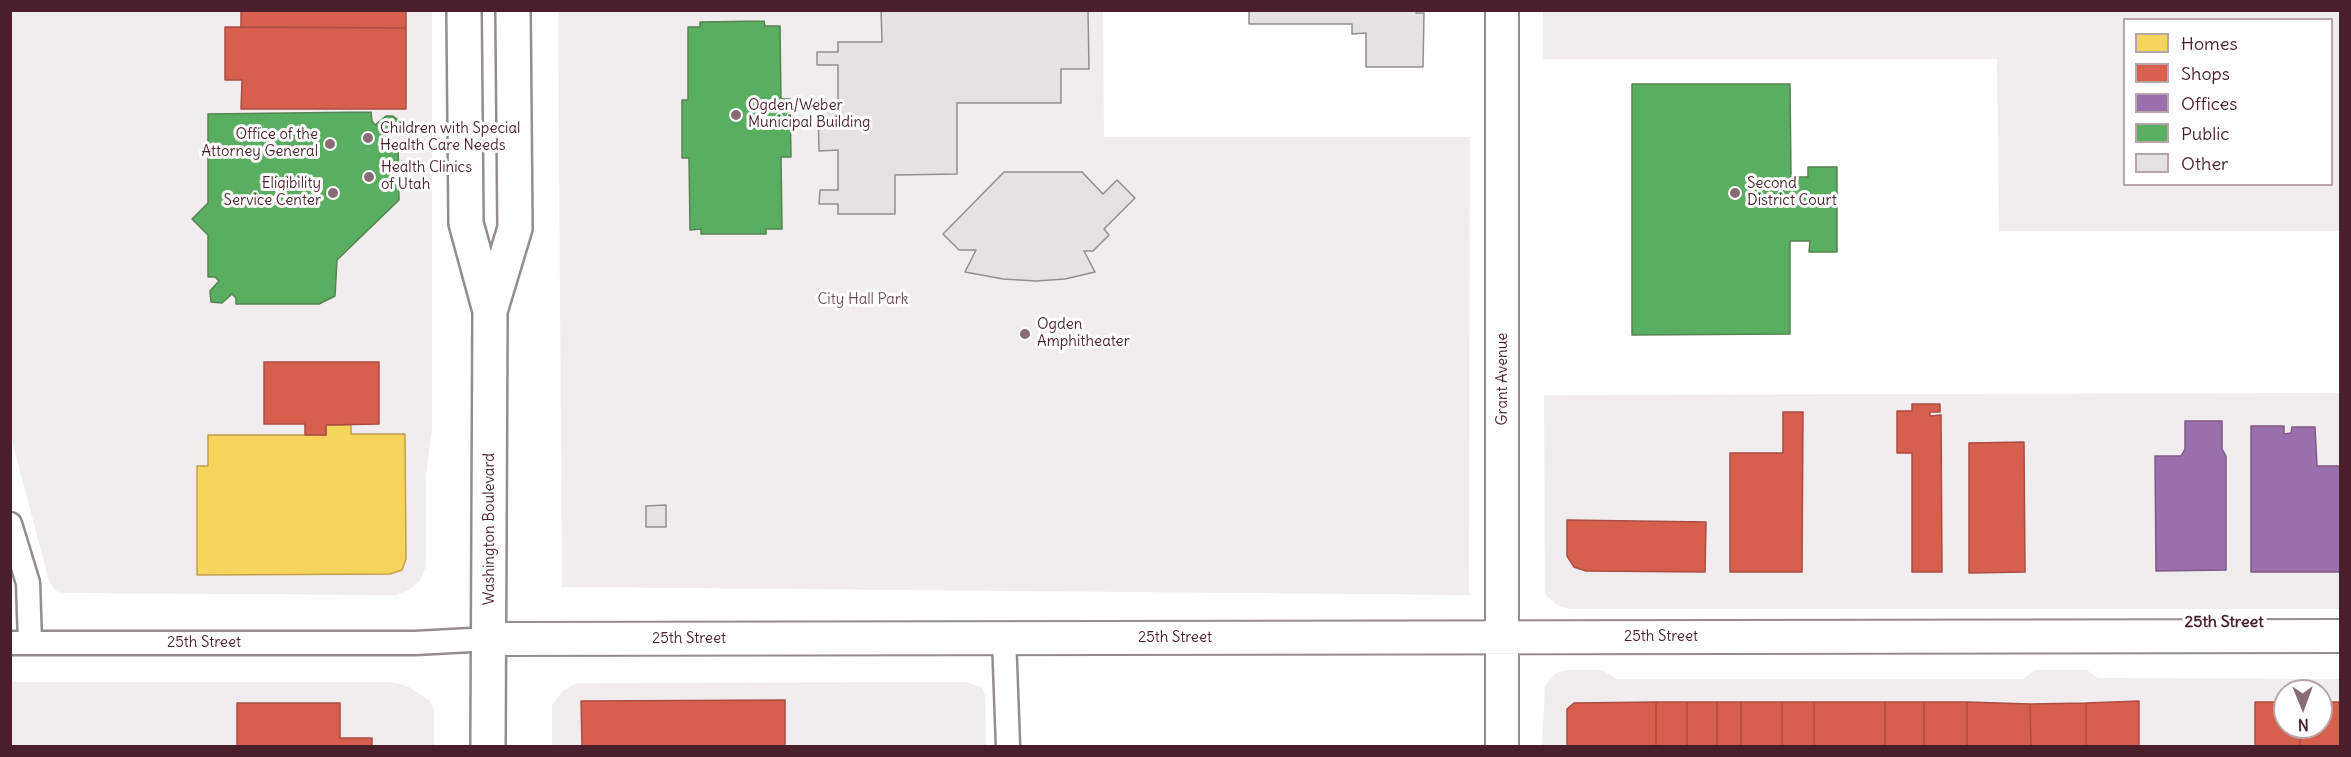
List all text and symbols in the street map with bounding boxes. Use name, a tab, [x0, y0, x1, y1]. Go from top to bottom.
legend	[2123, 18, 2333, 186]
text: Homes	[2181, 32, 2238, 55]
text: Shops	[2181, 62, 2230, 85]
text: Offices	[2181, 92, 2237, 115]
place label: Ogden/Weber Municipal Building	[748, 97, 870, 132]
marker: Ogden/Weber Municipal Building	[729, 108, 743, 122]
place label: Children with Special Health Care Needs	[380, 120, 520, 155]
text: Public	[2181, 122, 2230, 145]
place label: Office of the Attorney General	[201, 126, 318, 161]
marker: Children with Special Health Care Needs	[361, 131, 375, 145]
marker: Office of the Attorney General	[323, 137, 337, 151]
text: Other	[2181, 152, 2228, 175]
place label: Health Clinics of Utah	[381, 159, 472, 194]
marker: Health Clinics of Utah	[362, 170, 376, 184]
place label: Eligibility Service Center	[224, 175, 321, 210]
place label: Second District Court	[1747, 175, 1837, 210]
marker: Eligibility Service Center	[326, 186, 340, 200]
marker: Second District Court	[1728, 186, 1742, 200]
park label: City Hall Park	[818, 291, 908, 309]
place label: Ogden Amphitheater	[1037, 316, 1130, 351]
marker: Ogden Amphitheater	[1018, 327, 1032, 341]
street label: Grant Avenue	[1494, 333, 1512, 425]
street label: Washington Boulevard	[481, 453, 499, 605]
district label: 25th Street	[2184, 612, 2264, 632]
street label: 25th Street	[1624, 628, 1698, 646]
street label: 25th Street	[1138, 629, 1212, 647]
street label: 25th Street	[652, 630, 726, 648]
street label: 25th Street	[167, 634, 241, 652]
north arrow	[2273, 679, 2333, 739]
text: N	[2298, 715, 2309, 735]

